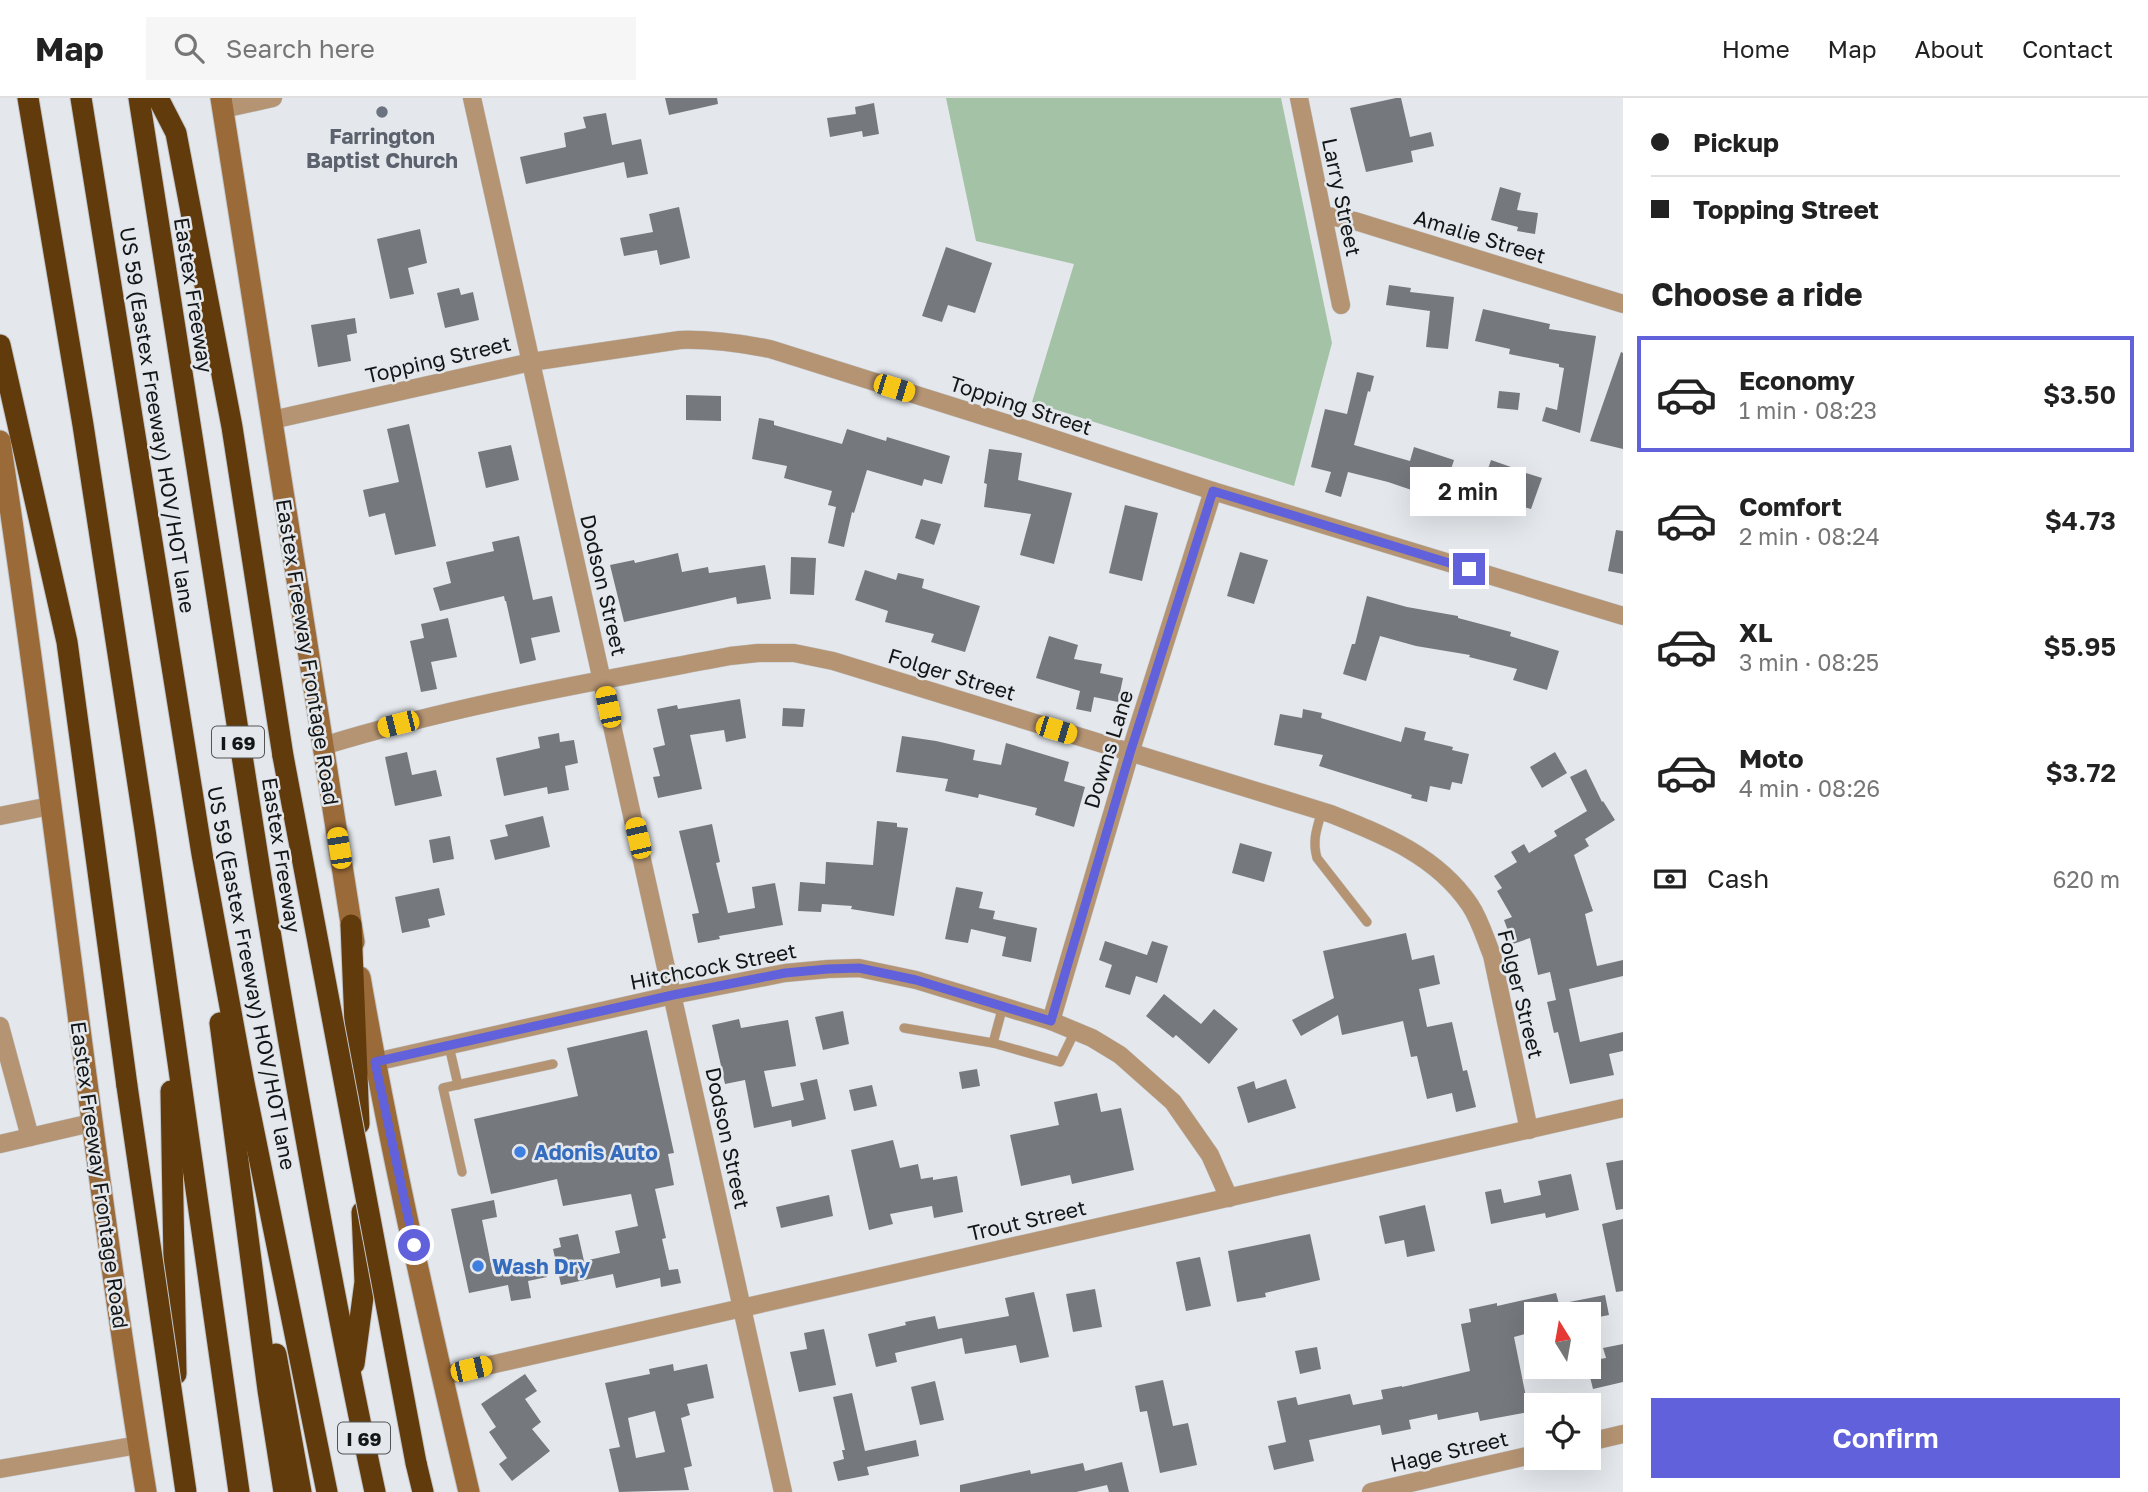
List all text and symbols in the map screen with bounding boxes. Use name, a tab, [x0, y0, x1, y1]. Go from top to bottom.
search box	[146, 17, 636, 80]
text: Map	[35, 29, 104, 68]
icon: search	[170, 29, 208, 67]
text: Search here	[226, 33, 375, 64]
text: Home	[1722, 34, 1790, 63]
text: Map	[1828, 34, 1877, 63]
text: About	[1915, 34, 1984, 63]
text: Contact	[2022, 34, 2113, 63]
marker: Farrington Baptist Church	[374, 104, 390, 120]
place label: Farrington Baptist Church	[306, 123, 458, 173]
text: Pickup	[1693, 127, 1779, 158]
street label: Larry Street	[1317, 135, 1367, 259]
text: Topping Street	[1693, 194, 1879, 225]
street label: Amalie Street	[1411, 204, 1549, 268]
street label: Eastex Freeway	[169, 215, 219, 375]
street label: US 59 (Eastex Freeway) HOV/HOT lane	[115, 225, 201, 615]
text: Choose a ride	[1651, 275, 1863, 313]
street label: Topping Street	[363, 330, 513, 388]
icon: car	[1655, 363, 1718, 426]
text: Economy	[1739, 365, 1855, 396]
street label: Topping Street	[946, 370, 1096, 440]
car	[871, 372, 918, 404]
text: $3.50	[2043, 379, 2116, 410]
text: 1 min · 08:23	[1739, 396, 1877, 424]
callout: 2 min	[1411, 468, 1527, 517]
text: 2 min	[1438, 477, 1498, 505]
icon: car	[1655, 489, 1718, 552]
text: Comfort	[1739, 491, 1842, 522]
street label: Eastex Freeway Frontage Road	[271, 497, 345, 807]
text: $4.73	[2045, 505, 2116, 536]
street label: Dodson Street	[575, 512, 633, 658]
text: 2 min · 08:24	[1739, 522, 1880, 550]
route end	[1453, 553, 1485, 585]
icon: car	[1655, 615, 1718, 678]
text: XL	[1739, 617, 1773, 648]
text: $5.95	[2043, 631, 2116, 662]
street label: Folger Street	[885, 642, 1019, 706]
text: 3 min · 08:25	[1739, 648, 1879, 676]
car	[594, 684, 623, 730]
street label: Downs Lane	[1078, 687, 1138, 811]
car	[376, 709, 421, 739]
car	[1033, 714, 1080, 746]
road number: I 69	[212, 726, 264, 758]
icon: car	[1655, 741, 1718, 804]
text: Moto	[1739, 743, 1804, 774]
text: $3.72	[2045, 757, 2116, 788]
text: 4 min · 08:26	[1739, 774, 1880, 802]
street label: Eastex Freeway	[257, 775, 307, 935]
street label: US 59 (Eastex Freeway) HOV/HOT lane	[202, 784, 302, 1172]
car	[624, 815, 653, 861]
car	[326, 826, 353, 870]
icon: cash	[1651, 860, 1689, 898]
text: Cash	[1707, 863, 1769, 894]
text: 620 m	[2052, 865, 2120, 893]
street label: Folger Street	[1492, 927, 1550, 1061]
street label: Hitchcock Street	[628, 937, 798, 995]
street label: Eastex Freeway Frontage Road	[66, 1020, 134, 1330]
street label: Dodson Street	[700, 1065, 756, 1211]
place label: Adonis Auto	[534, 1139, 658, 1165]
marker: Adonis Auto	[512, 1144, 528, 1160]
street label: Trout Street	[965, 1194, 1089, 1246]
route start	[398, 1229, 430, 1261]
place label: Wash Dry	[492, 1253, 591, 1279]
marker: Wash Dry	[470, 1258, 486, 1274]
north arrow	[1524, 1302, 1601, 1379]
map controls	[1524, 1302, 1601, 1470]
car	[449, 1354, 494, 1384]
button: locate	[1524, 1393, 1601, 1470]
button: Confirm	[1651, 1398, 2120, 1478]
road number: I 69	[338, 1422, 390, 1454]
street label: Hage Street	[1387, 1425, 1511, 1477]

